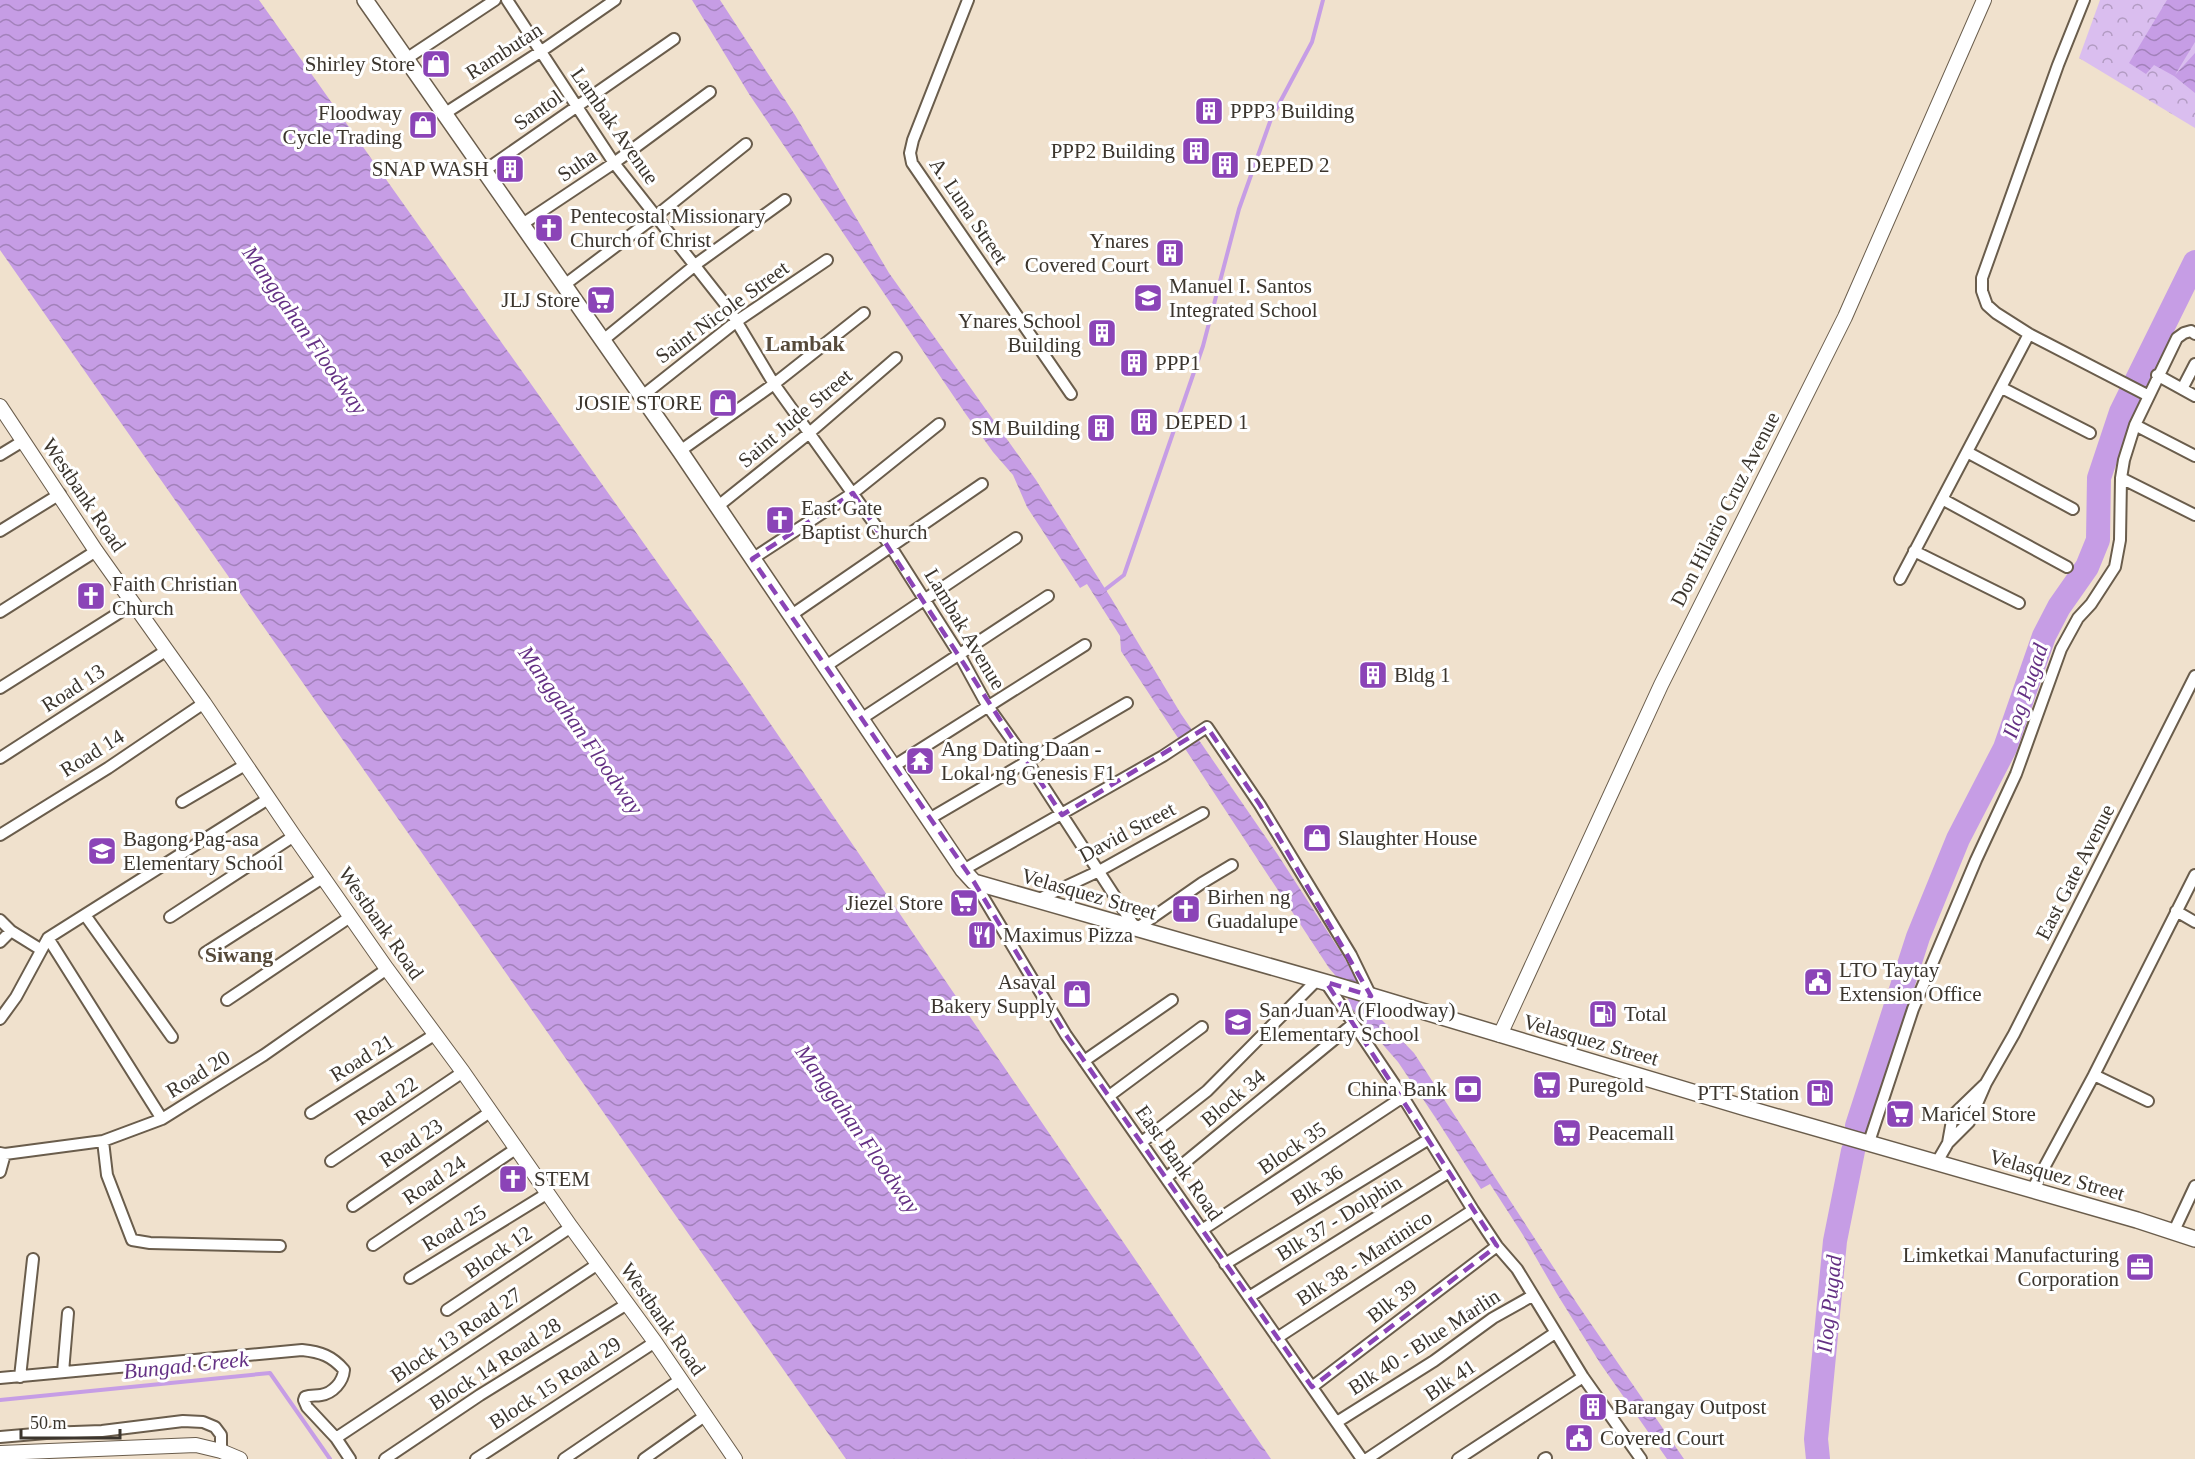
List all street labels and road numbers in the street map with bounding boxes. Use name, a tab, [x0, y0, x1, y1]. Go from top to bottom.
street label: Rambutan	[461, 17, 547, 85]
street label: Lambak Avenue	[566, 63, 664, 189]
street label: Santol	[509, 85, 567, 135]
street label: Suha	[553, 143, 602, 187]
street label: A. Luna Street	[925, 153, 1013, 269]
street label: Saint Nicole Street	[651, 256, 793, 368]
street label: Saint Jude Street	[733, 363, 857, 473]
street label: Don Hilario Cruz Avenue	[1666, 408, 1784, 610]
street label: Westbank Road	[37, 434, 131, 557]
street label: Lambak Avenue	[920, 564, 1010, 694]
street label: Road 13	[37, 659, 109, 717]
street label: Road 14	[56, 724, 129, 782]
street label: David Street	[1075, 797, 1179, 867]
street label: East Gate Avenue	[2031, 800, 2119, 944]
street label: Westbank Road	[333, 862, 429, 984]
street label: Velasquez Street	[1019, 863, 1159, 925]
street label: Velasquez Street	[1521, 1009, 1661, 1071]
street label: Road 21	[326, 1029, 398, 1087]
street label: Road 20	[162, 1045, 234, 1103]
street label: Block 34	[1196, 1064, 1270, 1132]
street label: Road 22	[350, 1071, 422, 1131]
street label: East Bank Road	[1130, 1101, 1228, 1226]
street label: Road 23	[375, 1113, 447, 1173]
street label: Block 35	[1254, 1117, 1330, 1179]
street label: Velasquez Street	[1987, 1144, 2127, 1206]
street label: Road 24	[398, 1150, 470, 1210]
street label: Blk 36	[1287, 1160, 1347, 1210]
street label: Blk 37 - Dolphin	[1272, 1170, 1406, 1266]
street label: Road 25	[418, 1200, 490, 1256]
street label: Blk 38 - Martinico	[1292, 1205, 1436, 1311]
street label: Block 12	[460, 1221, 536, 1283]
street label: Westbank Road	[615, 1258, 711, 1380]
street label: Blk 39	[1362, 1274, 1422, 1328]
street label: Block 13 Road 27	[386, 1282, 526, 1388]
street label: Blk 40 - Blue Marlin	[1344, 1284, 1505, 1400]
street label: Block 14 Road 28	[425, 1312, 565, 1416]
street label: Block 15 Road 29	[485, 1331, 625, 1435]
street label: Blk 41	[1420, 1354, 1480, 1406]

